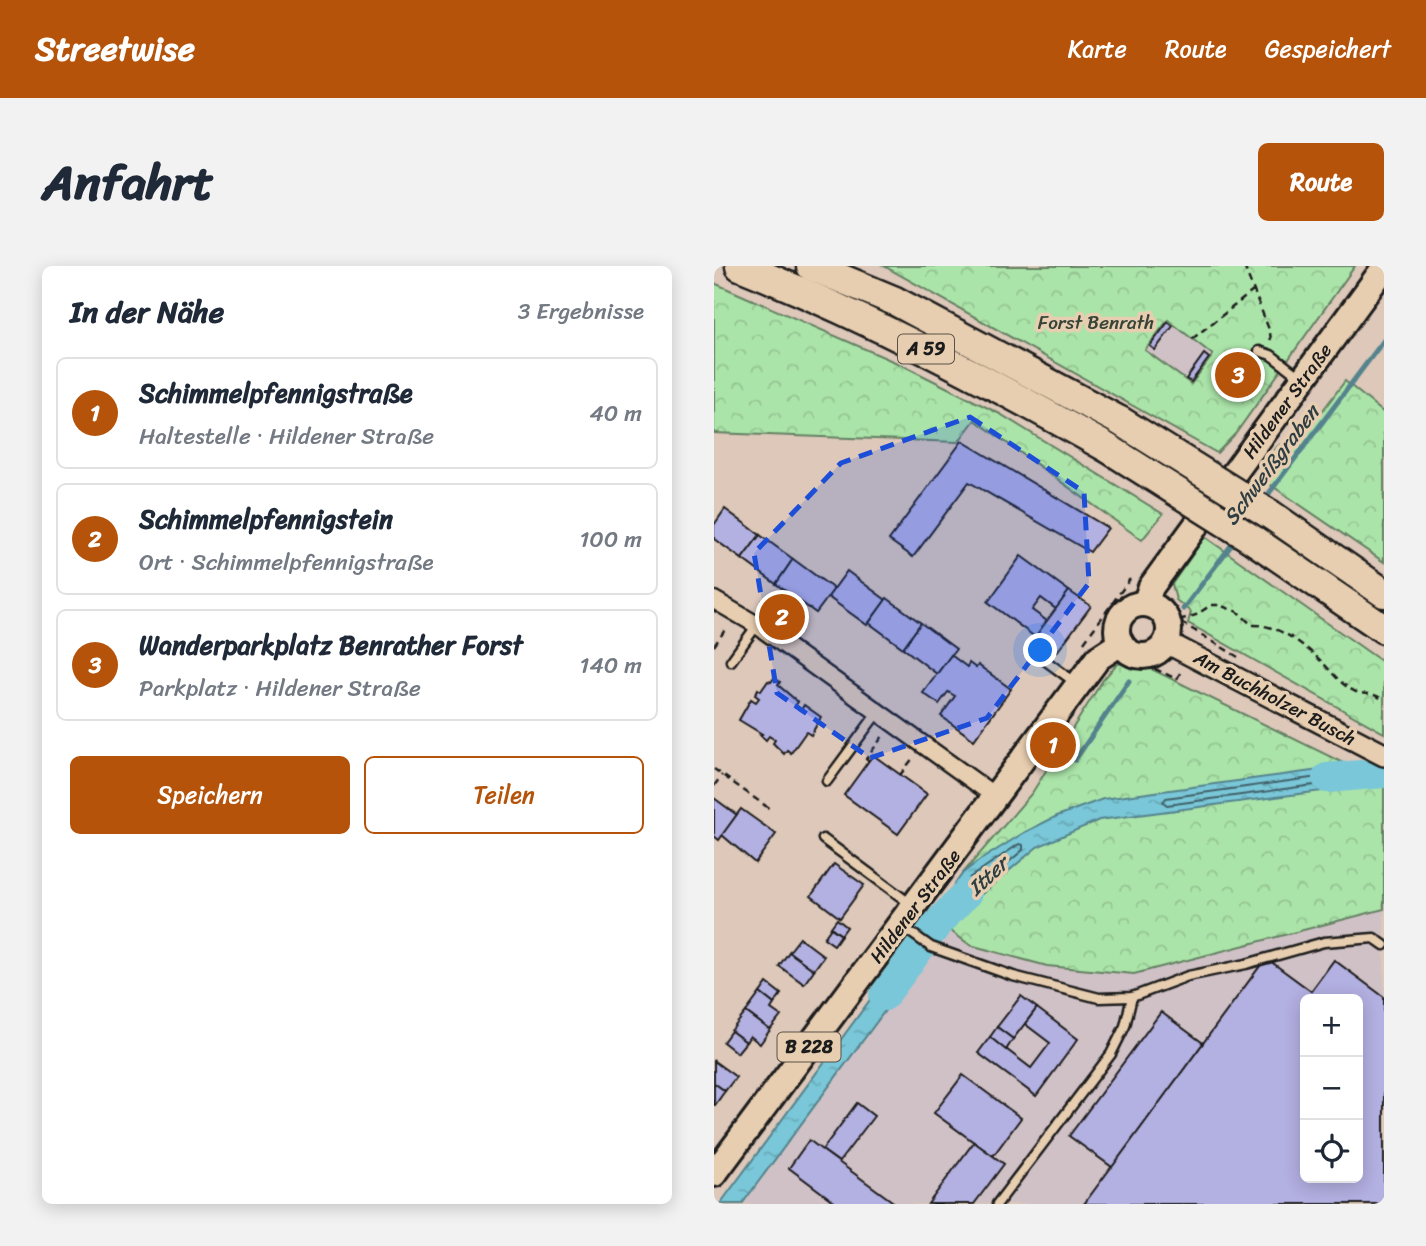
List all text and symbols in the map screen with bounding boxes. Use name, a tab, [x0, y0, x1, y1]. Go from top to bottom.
text: Streetwise	[35, 20, 195, 78]
text: Karte	[1068, 28, 1127, 70]
text: Route	[1165, 28, 1227, 70]
text: Gespeichert	[1265, 28, 1391, 70]
text: Anfahrt	[42, 139, 214, 226]
button: Route	[1258, 143, 1384, 221]
text: In der Nähe	[70, 285, 224, 339]
text: 3 Ergebnisse	[518, 291, 644, 332]
park label: Forst Benrath	[1038, 306, 1154, 339]
road number: A 59	[898, 334, 954, 364]
street label: Hildener Straße	[1234, 336, 1341, 466]
pin: 3	[1215, 349, 1261, 401]
text: Schimmelpfennigstraße	[139, 370, 413, 416]
text: 1	[90, 393, 100, 434]
text: 40 m	[589, 393, 642, 434]
water label: Schweißgraben	[1213, 394, 1331, 534]
text: Haltestelle · Hildener Straße	[139, 416, 434, 457]
text: Schimmelpfennigstein	[139, 496, 393, 542]
text: 2	[88, 519, 102, 560]
text: 100 m	[579, 519, 642, 560]
text: Ort · Schimmelpfennigstraße	[139, 542, 434, 583]
pin: 2	[759, 591, 805, 643]
text: Wanderparkplatz Benrather Forst	[139, 622, 523, 668]
your location	[1023, 633, 1057, 667]
street label: Am Buchholzer Busch	[1187, 641, 1362, 755]
text: 3	[89, 645, 101, 686]
text: 140 m	[580, 645, 642, 686]
text: Parkplatz · Hildener Straße	[139, 668, 421, 709]
pin: 1	[1030, 719, 1076, 771]
button: Speichern	[70, 756, 350, 834]
button: Teilen	[364, 756, 644, 834]
street label: Hildener Straße	[861, 841, 969, 970]
water label: Itter	[958, 844, 1021, 906]
map controls	[1300, 994, 1363, 1183]
button: +	[1300, 994, 1363, 1057]
road number: B 228	[778, 1032, 840, 1062]
button: −	[1300, 1057, 1363, 1120]
button: locate	[1300, 1120, 1363, 1183]

